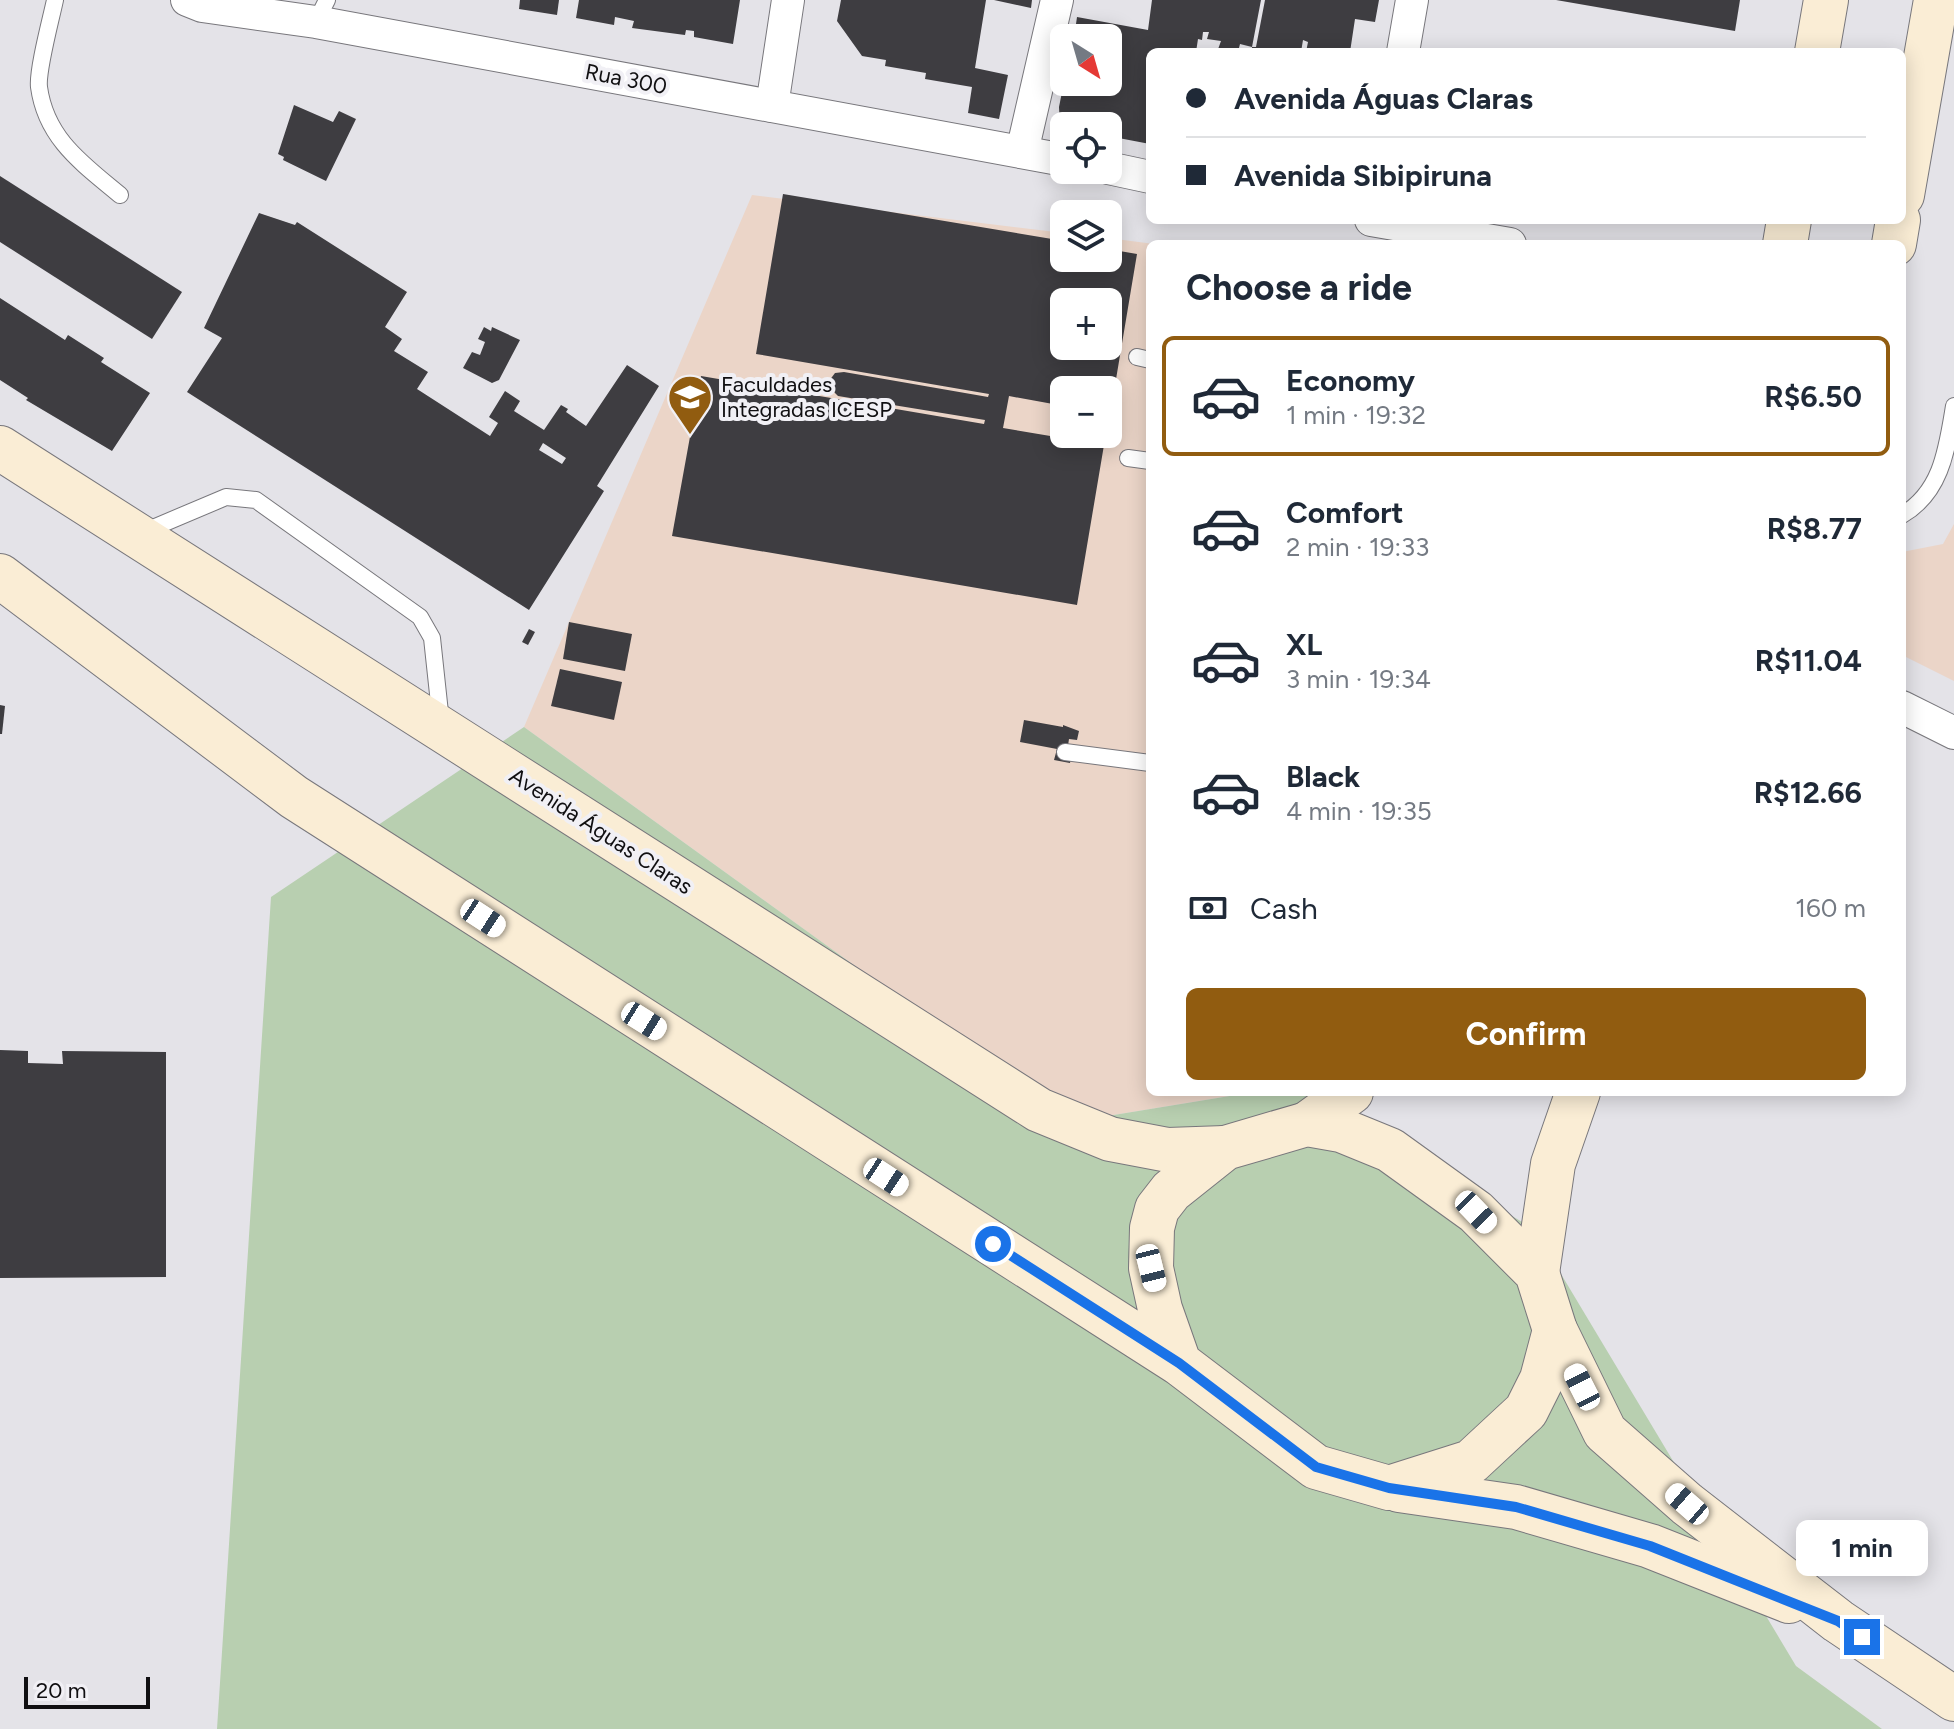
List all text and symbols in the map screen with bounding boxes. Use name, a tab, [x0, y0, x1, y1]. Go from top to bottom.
north arrow	[1050, 24, 1122, 96]
map controls	[1050, 24, 1122, 448]
street label: Rua 300	[583, 58, 669, 100]
text: Avenida Águas Claras	[1234, 80, 1533, 117]
button: locate	[1050, 112, 1122, 184]
text: Avenida Sibipiruna	[1234, 157, 1492, 194]
button: layers	[1050, 200, 1122, 272]
text: Choose a ride	[1186, 266, 1412, 309]
button: +	[1050, 288, 1122, 360]
icon: car	[1190, 360, 1262, 432]
text: Economy	[1286, 362, 1415, 399]
place label: Faculdades Integradas ICESP	[721, 371, 892, 423]
school or university icon: Faculdades Integradas ICESP	[666, 373, 714, 436]
button: −	[1050, 376, 1122, 448]
text: R$6.50	[1764, 378, 1862, 415]
text: 1 min · 19:32	[1286, 399, 1426, 431]
icon: car	[1190, 492, 1262, 564]
text: Comfort	[1286, 494, 1404, 531]
text: R$8.77	[1767, 510, 1862, 547]
text: 2 min · 19:33	[1286, 531, 1429, 563]
icon: car	[1190, 624, 1262, 696]
text: XL	[1286, 626, 1322, 663]
text: R$11.04	[1755, 642, 1862, 679]
text: 3 min · 19:34	[1286, 663, 1431, 695]
icon: car	[1190, 756, 1262, 828]
text: Black	[1286, 758, 1360, 795]
street label: Avenida Águas Claras	[504, 762, 698, 900]
text: R$12.66	[1754, 774, 1862, 811]
text: 4 min · 19:35	[1286, 795, 1432, 827]
icon: cash	[1186, 886, 1230, 930]
text: Cash	[1250, 890, 1318, 927]
text: 160 m	[1795, 892, 1866, 924]
car	[456, 895, 510, 941]
button: Confirm	[1186, 988, 1866, 1080]
car	[617, 998, 671, 1044]
car	[859, 1154, 913, 1200]
car	[1451, 1186, 1501, 1238]
route start	[975, 1226, 1011, 1262]
car	[1134, 1242, 1168, 1294]
car	[1560, 1360, 1604, 1414]
car	[1661, 1479, 1713, 1529]
callout: 1 min	[1796, 1521, 1928, 1577]
text: 1 min	[1831, 1532, 1893, 1564]
route end	[1844, 1619, 1880, 1655]
scale bar	[24, 1673, 150, 1709]
text: 20 m	[36, 1677, 87, 1704]

